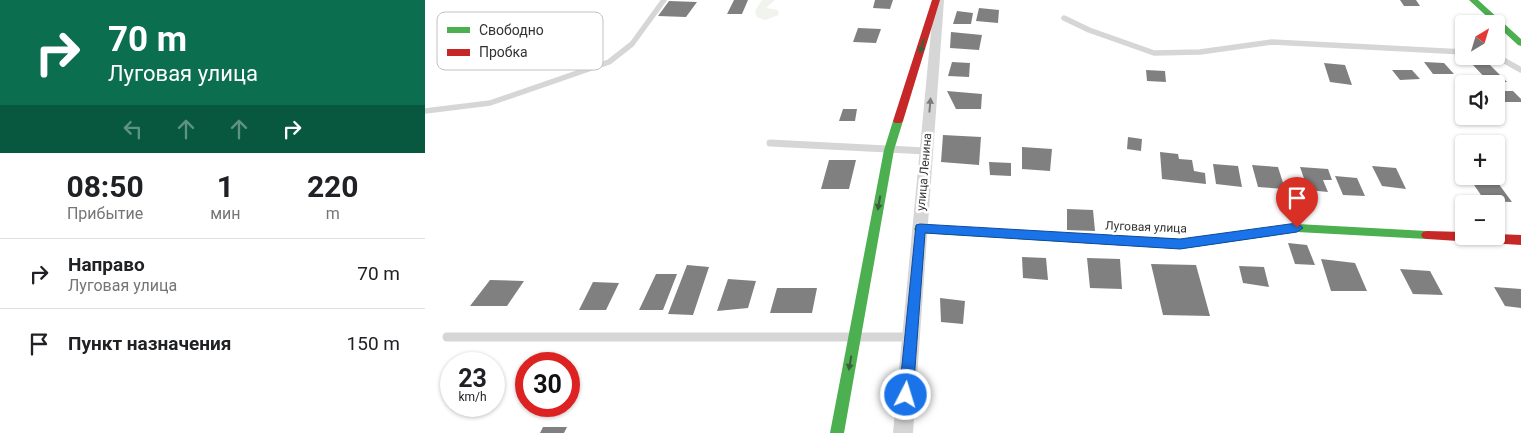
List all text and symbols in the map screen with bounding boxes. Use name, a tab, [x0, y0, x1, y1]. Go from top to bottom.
legend	[437, 12, 603, 70]
north arrow	[1455, 15, 1505, 65]
map controls	[1455, 15, 1505, 245]
text: 70 m	[108, 19, 187, 60]
icon: right	[25, 20, 90, 85]
text: Свободно	[479, 22, 544, 38]
one-way arrow	[917, 39, 925, 54]
text: Пробка	[479, 44, 528, 60]
text: Луговая улица	[108, 61, 258, 86]
button: sound	[1455, 75, 1505, 125]
one-way arrow	[926, 97, 934, 113]
icon: left	[119, 115, 147, 143]
icon: ahead	[172, 115, 200, 143]
icon: ahead	[225, 115, 253, 143]
icon: right	[278, 115, 306, 143]
street label: улица Ленина	[914, 132, 934, 212]
button: +	[1455, 135, 1505, 185]
text: 08:50	[66, 169, 144, 204]
text: 1	[217, 169, 234, 204]
text: 220	[307, 169, 359, 204]
pin	[1276, 177, 1318, 228]
icon: arrive	[1283, 184, 1311, 212]
one-way arrow	[875, 195, 883, 211]
button: −	[1455, 195, 1505, 245]
text: Прибытие	[67, 204, 143, 223]
text: мин	[210, 204, 240, 223]
text: m	[326, 204, 340, 223]
street label: Луговая улица	[1105, 219, 1187, 235]
text: Направо	[68, 253, 145, 276]
icon: right	[25, 260, 53, 288]
text: 70 m	[357, 262, 400, 285]
text: Луговая улица	[68, 276, 177, 295]
icon: arrive	[25, 330, 53, 358]
text: Пункт назначения	[68, 332, 231, 355]
text: 150 m	[347, 332, 400, 355]
speed limit sign: 30	[515, 352, 580, 417]
one-way arrow	[845, 355, 853, 371]
text: 23	[458, 364, 487, 393]
position arrow	[879, 368, 931, 420]
text: km/h	[458, 390, 487, 404]

